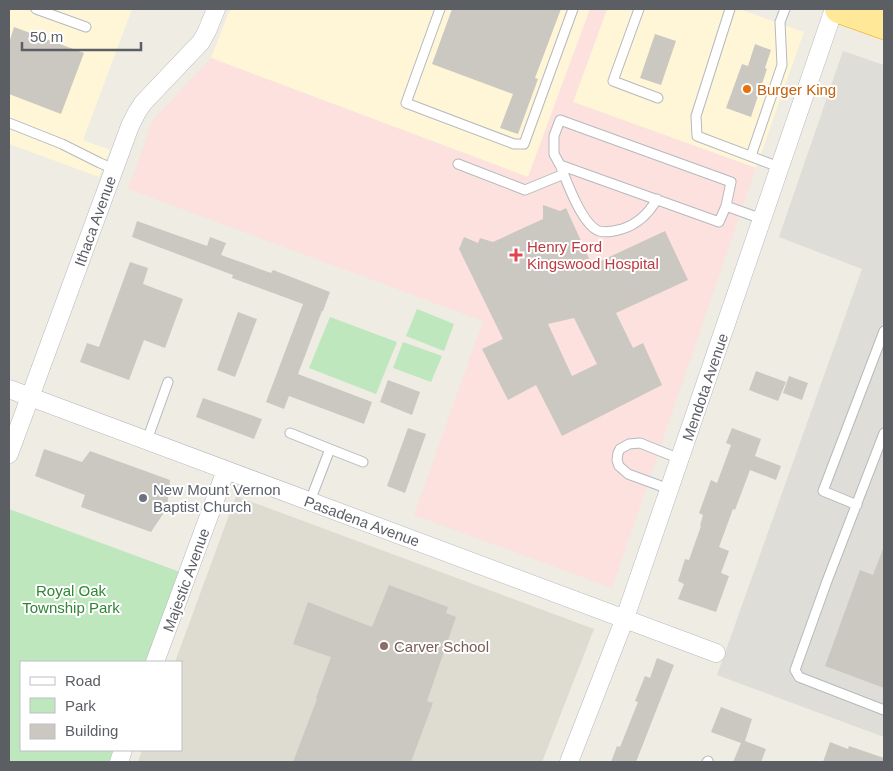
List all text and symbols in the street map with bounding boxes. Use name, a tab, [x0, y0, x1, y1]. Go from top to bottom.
scale bar	[22, 20, 141, 52]
text: 50 m	[30, 28, 63, 45]
place label: Burger King	[757, 81, 836, 98]
marker: Burger King	[741, 83, 753, 95]
street label: Ithaca Avenue	[71, 174, 119, 268]
place label: Henry Ford Kingswood Hospital	[527, 238, 659, 272]
marker: Henry Ford Kingswood Hospital	[509, 248, 523, 262]
street label: Mendota Avenue	[679, 331, 731, 443]
place label: New Mount Vernon Baptist Church	[153, 481, 281, 515]
marker: New Mount Vernon Baptist Church	[137, 492, 149, 504]
street label: Pasadena Avenue	[302, 492, 422, 550]
street label: Majestic Avenue	[159, 526, 213, 634]
park label: Royal Oak Township Park	[22, 582, 120, 616]
place label: Carver School	[394, 638, 489, 655]
marker: Carver School	[378, 640, 390, 652]
legend	[20, 661, 182, 751]
text: Road	[65, 672, 101, 689]
text: Park	[65, 697, 96, 714]
text: Building	[65, 722, 118, 739]

